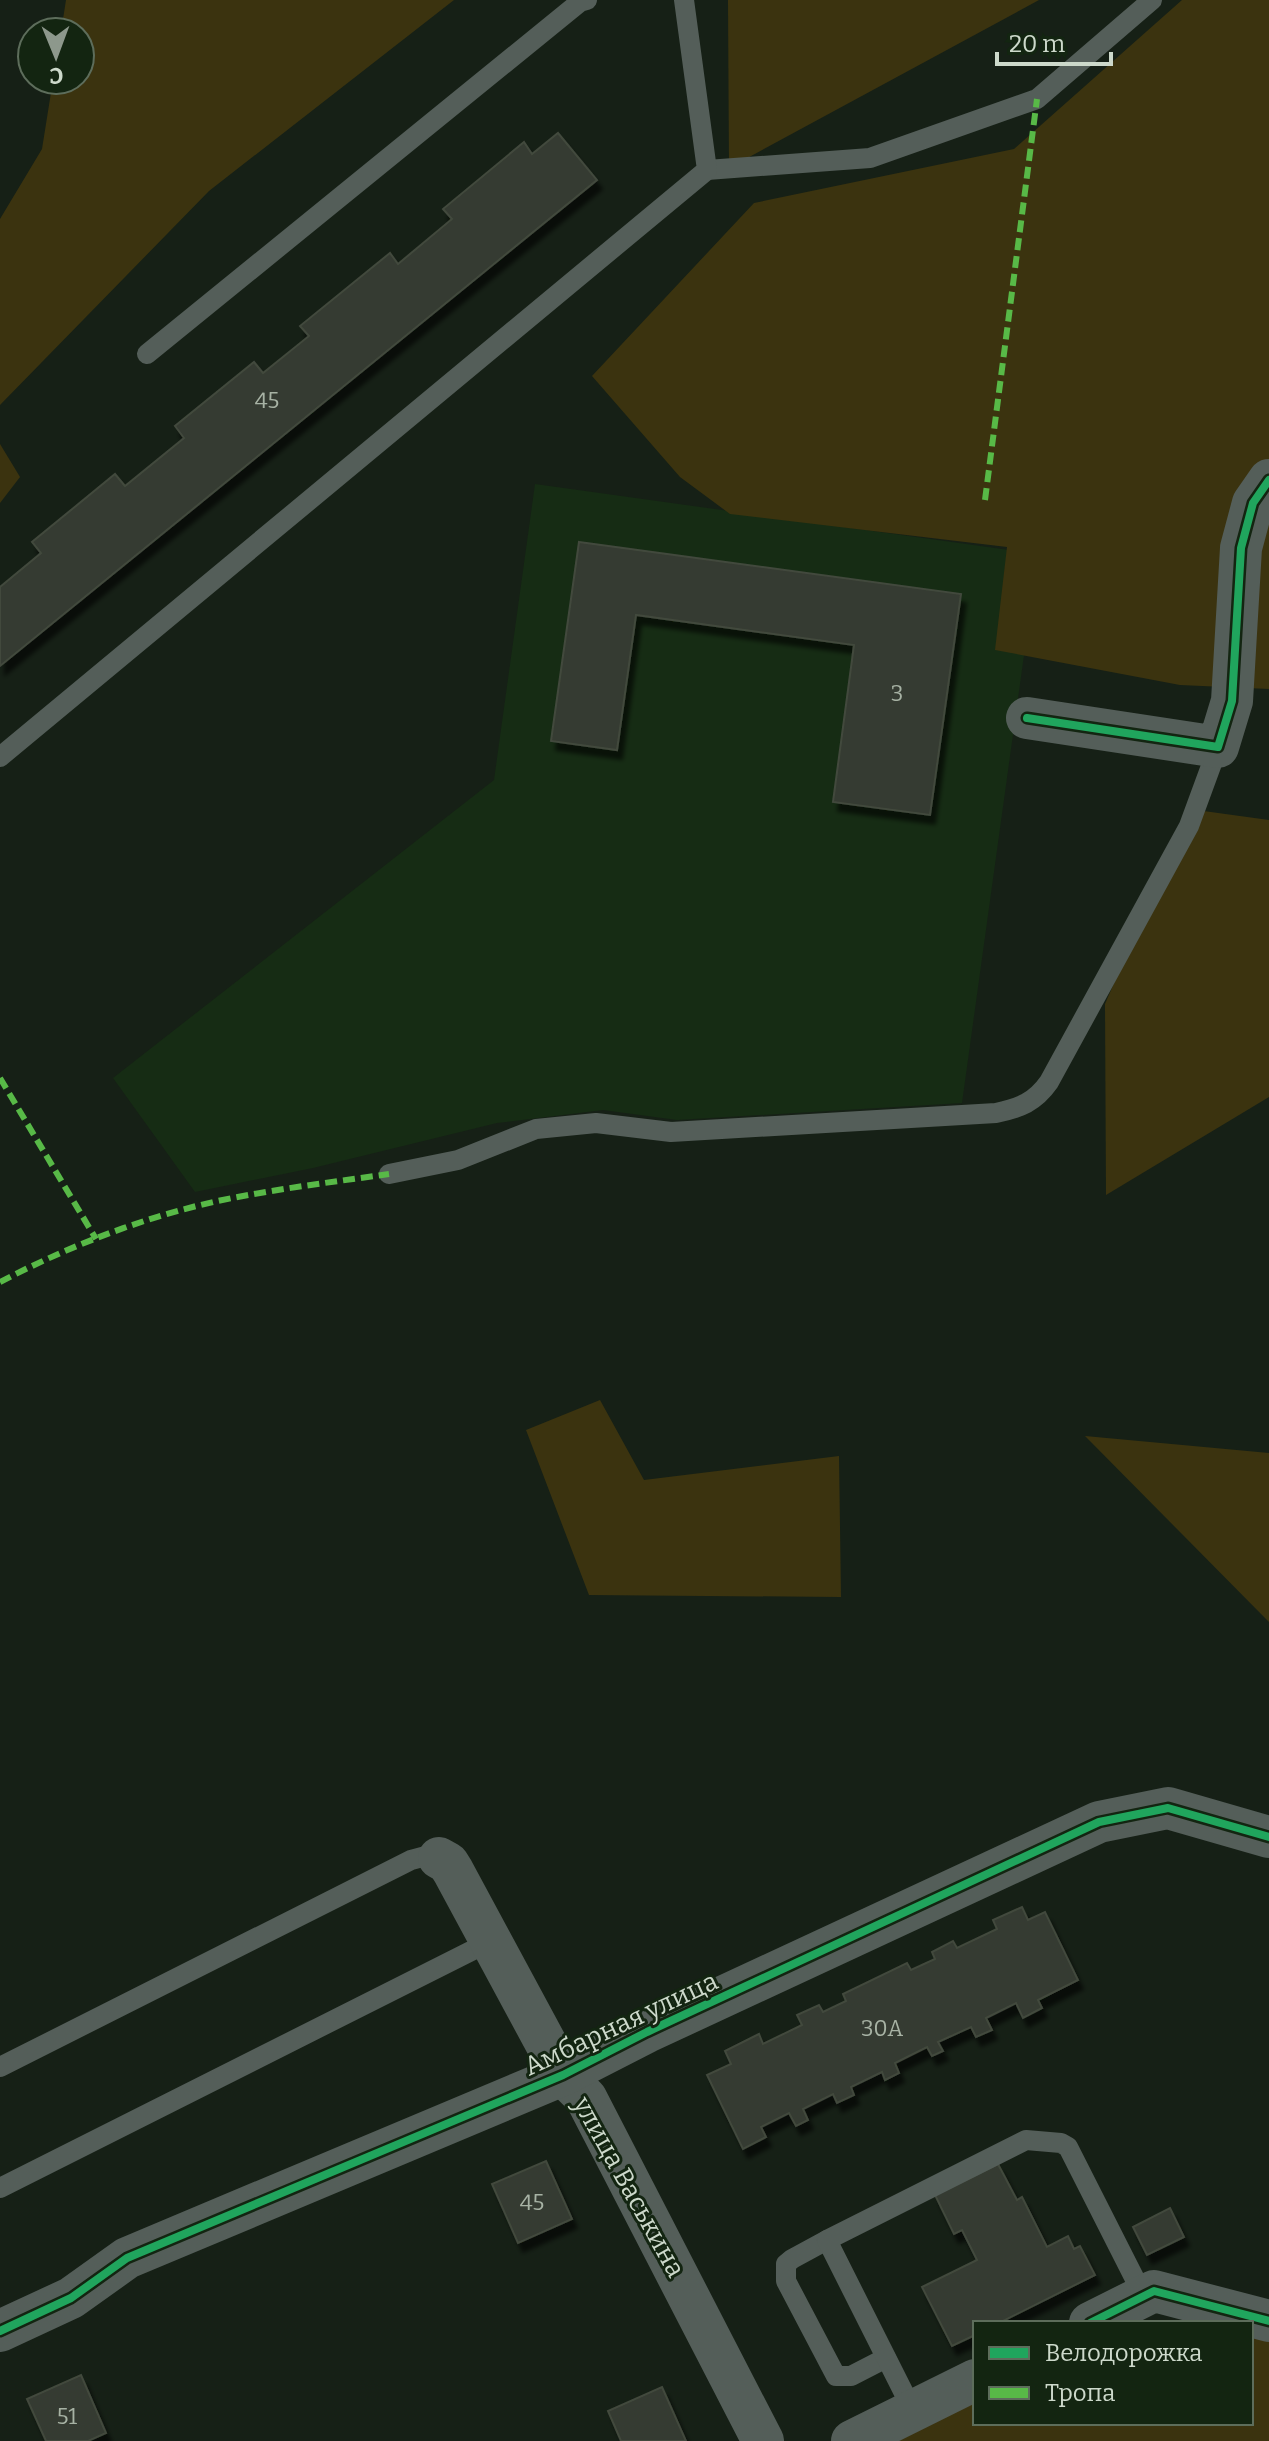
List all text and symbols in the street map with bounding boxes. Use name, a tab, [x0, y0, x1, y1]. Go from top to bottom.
north arrow	[16, 16, 96, 96]
scale bar	[997, 16, 1111, 66]
text: 20 m	[1009, 30, 1065, 58]
text: С	[49, 62, 64, 89]
house number: 45	[255, 387, 279, 414]
house number: 3	[891, 680, 903, 707]
street label: Амбарная улица	[519, 1966, 723, 2082]
house number: 30А	[861, 2015, 904, 2042]
street label: улица Васькина	[566, 2090, 691, 2283]
house number: 45	[520, 2189, 544, 2216]
legend	[973, 2321, 1253, 2425]
text: Велодорожка	[1045, 2339, 1202, 2367]
text: Тропа	[1045, 2379, 1116, 2407]
house number: 51	[57, 2403, 77, 2430]

